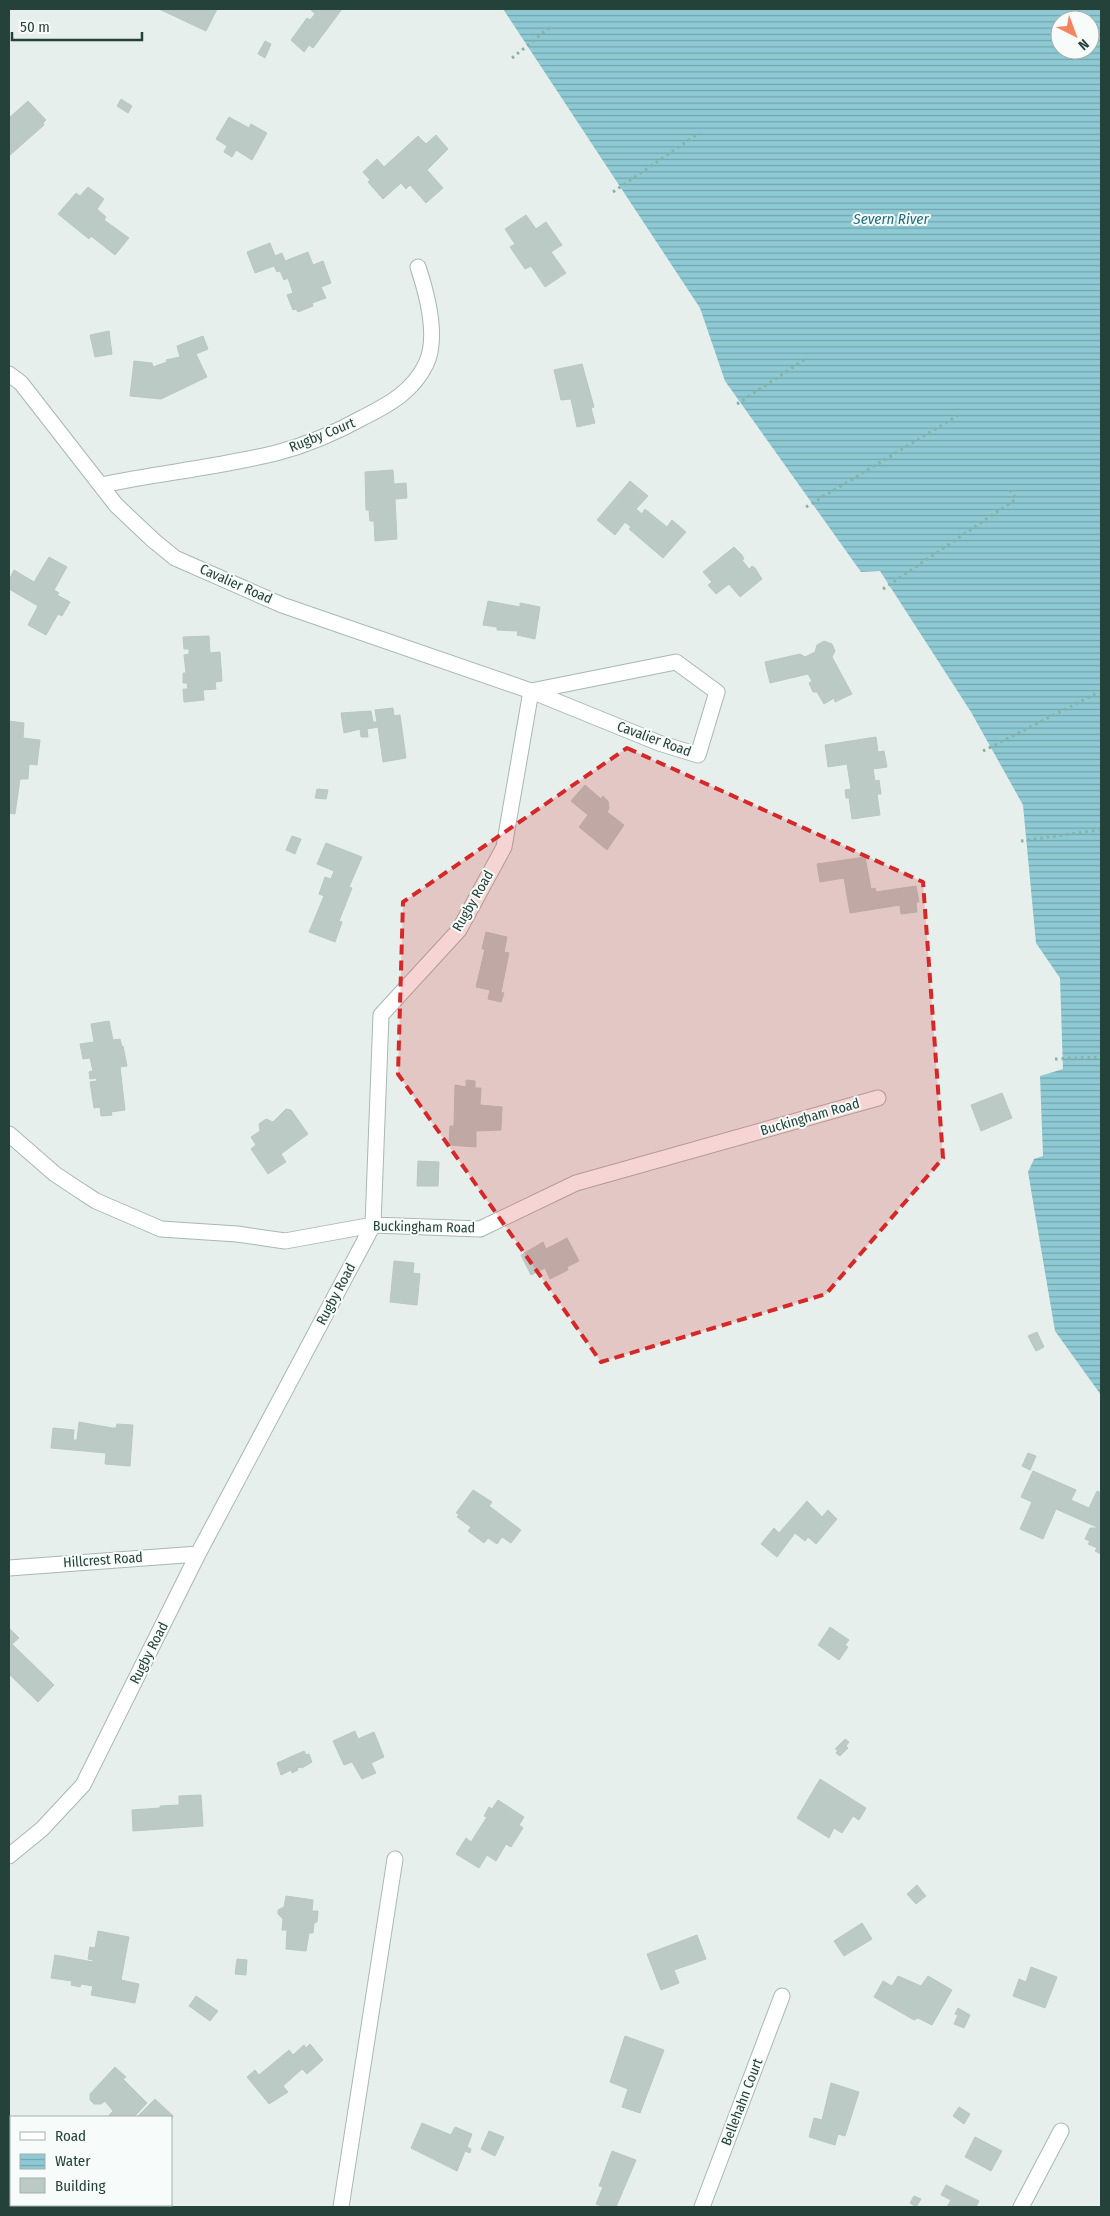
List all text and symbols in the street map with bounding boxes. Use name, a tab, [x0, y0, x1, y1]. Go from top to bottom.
scale bar	[12, 10, 142, 42]
north arrow	[1050, 10, 1100, 60]
text: 50 m	[20, 18, 50, 36]
text: N	[1075, 35, 1092, 53]
water label: Severn River	[852, 210, 929, 228]
street label: Rugby Court	[287, 414, 358, 456]
street label: Cavalier Road	[197, 560, 275, 608]
street label: Cavalier Road	[615, 718, 693, 760]
street label: Rugby Road	[449, 868, 497, 934]
street label: Buckingham Road	[758, 1095, 862, 1139]
street label: Buckingham Road	[373, 1218, 475, 1236]
street label: Rugby Road	[313, 1260, 359, 1328]
street label: Hillcrest Road	[63, 1549, 143, 1571]
street label: Rugby Road	[126, 1619, 172, 1687]
street label: Bellehahn Court	[718, 2056, 767, 2148]
legend	[10, 2116, 172, 2206]
text: Road	[55, 2127, 86, 2145]
text: Water	[55, 2152, 91, 2170]
text: Building	[55, 2177, 106, 2195]

